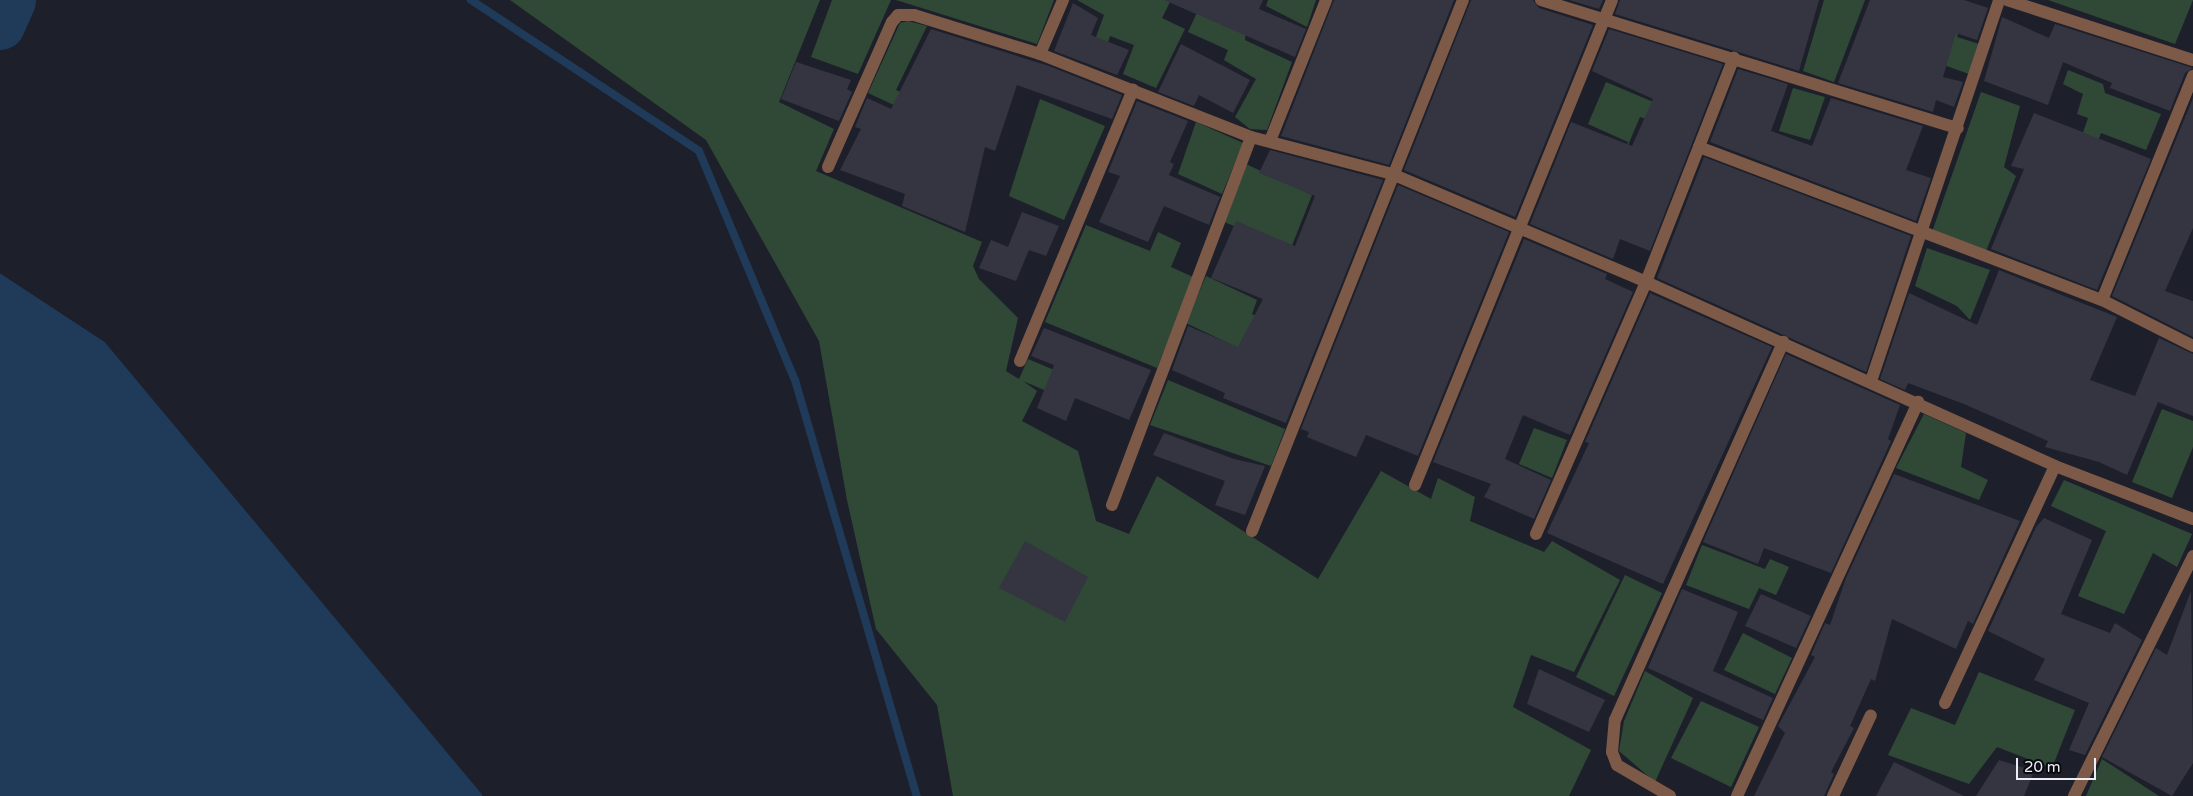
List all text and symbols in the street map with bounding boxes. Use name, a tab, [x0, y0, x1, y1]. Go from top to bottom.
scale bar	[2018, 748, 2098, 780]
text: 20 m	[2024, 758, 2061, 776]

